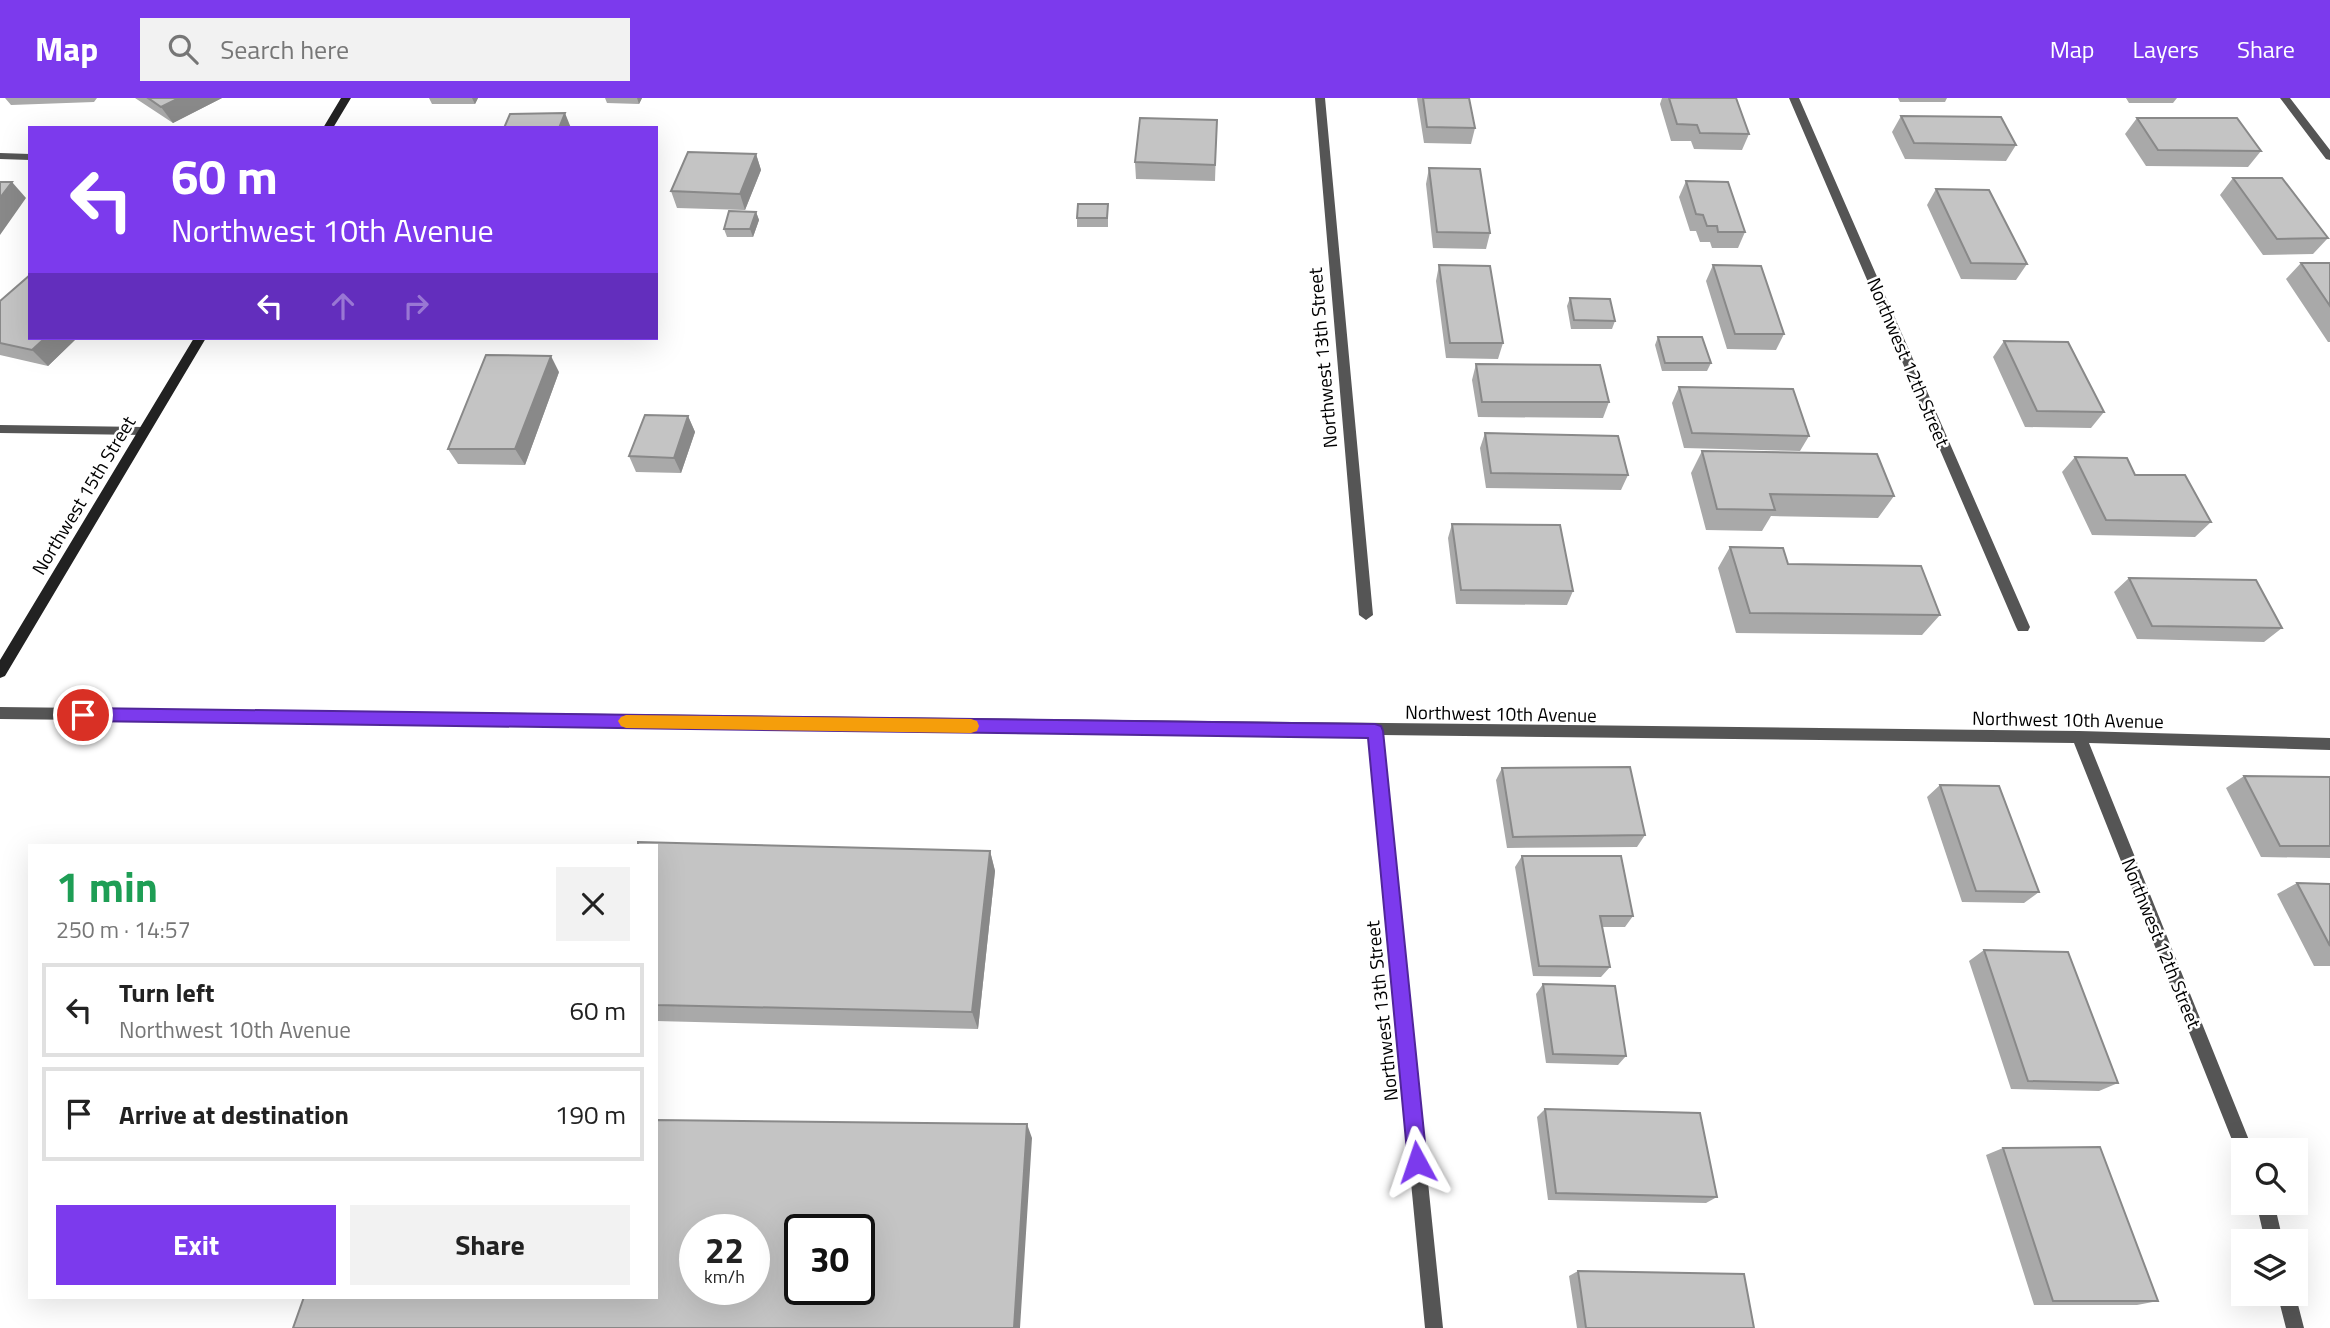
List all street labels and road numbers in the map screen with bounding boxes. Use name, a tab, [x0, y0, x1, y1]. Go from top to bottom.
street label: Northwest 13th Street	[1300, 266, 1344, 449]
street label: Northwest 12th Street	[1860, 273, 1958, 451]
street label: Northwest 15th Street	[24, 410, 142, 580]
street label: Northwest 10th Avenue	[1405, 697, 1597, 729]
street label: Northwest 10th Avenue	[1972, 703, 2164, 735]
street label: Northwest 12th Street	[2115, 854, 2209, 1033]
street label: Northwest 13th Street	[1357, 919, 1405, 1103]

